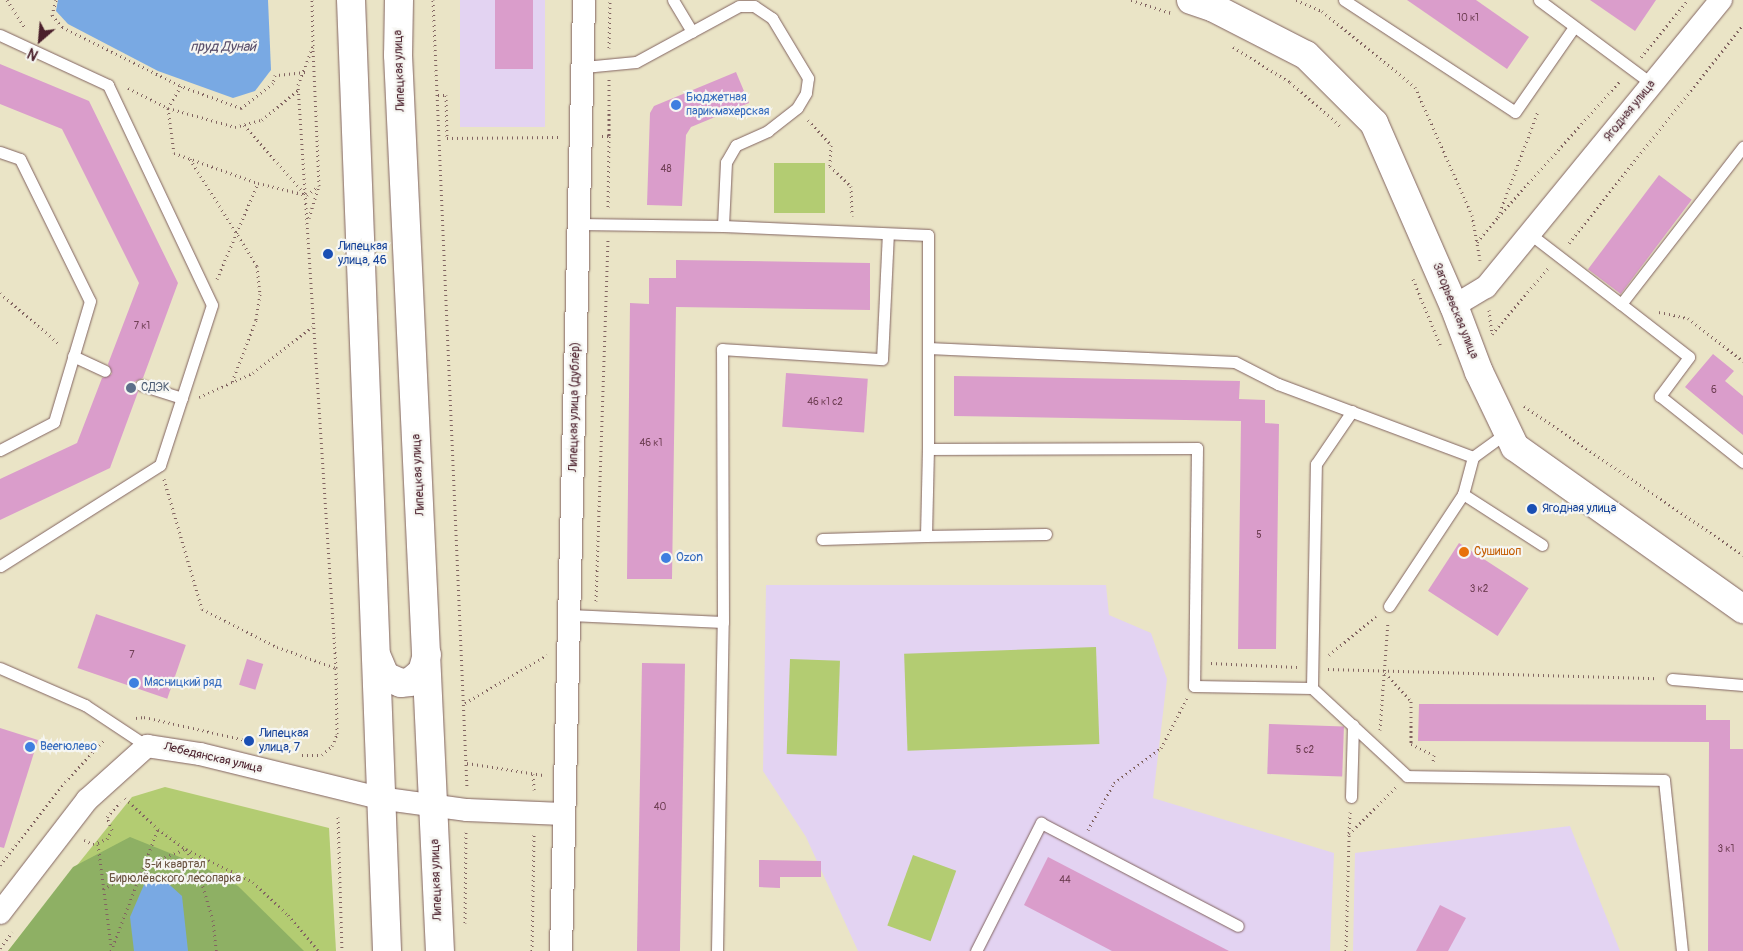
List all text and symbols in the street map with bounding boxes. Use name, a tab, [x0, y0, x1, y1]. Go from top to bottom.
house number: 10 к1	[1457, 13, 1479, 25]
north arrow	[15, 15, 65, 65]
street label: Липецкая улица	[391, 30, 409, 112]
water label: пруд Дунай	[190, 39, 256, 55]
text: N	[25, 44, 41, 64]
street label: Ягодная улица	[1601, 78, 1659, 144]
place label: Бюджетная парикмахерская	[686, 91, 769, 119]
marker: Бюджетная парикмахерская	[670, 99, 682, 111]
house number: 48	[661, 164, 671, 176]
place label: Липецкая улица, 46	[338, 240, 387, 268]
marker: Липецкая улица, 46	[322, 248, 334, 260]
street label: Загорьевская улица	[1429, 261, 1481, 361]
house number: 7 к1	[134, 321, 150, 333]
street label: Липецкая улица (дублёр)	[567, 342, 583, 472]
place label: СДЭК	[141, 381, 170, 395]
marker: СДЭК	[125, 382, 137, 394]
house number: 6	[1711, 385, 1717, 397]
house number: 46 к1 с2	[807, 397, 843, 409]
street label: Липецкая улица	[410, 434, 428, 516]
house number: 46 к1	[640, 438, 662, 450]
place label: Ягодная улица	[1542, 502, 1616, 516]
marker: Ягодная улица	[1526, 503, 1538, 515]
house number: 5	[1256, 530, 1262, 542]
place label: Сушишоп	[1474, 545, 1521, 559]
marker: Сушишоп	[1458, 546, 1470, 558]
place label: Ozon	[676, 551, 703, 565]
marker: Ozon	[660, 552, 672, 564]
house number: 3 к2	[1470, 584, 1488, 596]
house number: 7	[129, 650, 135, 662]
place label: Мясницкий ряд	[144, 676, 222, 690]
marker: Мясницкий ряд	[128, 677, 140, 689]
place label: Липецкая улица, 7	[259, 727, 308, 755]
marker: Липецкая улица, 7	[243, 735, 255, 747]
place label: Beerюлево	[40, 740, 97, 754]
street label: Лебедянская улица	[162, 740, 264, 776]
marker: Beerюлево	[24, 741, 36, 753]
house number: 5 с2	[1296, 745, 1314, 757]
house number: 40	[654, 802, 666, 814]
street label: Липецкая улица	[428, 839, 446, 921]
house number: 3 к1	[1718, 844, 1734, 856]
park label: 5-й квартал Бирюлёвского лесопарка	[109, 858, 241, 886]
house number: 44	[1059, 875, 1071, 887]

